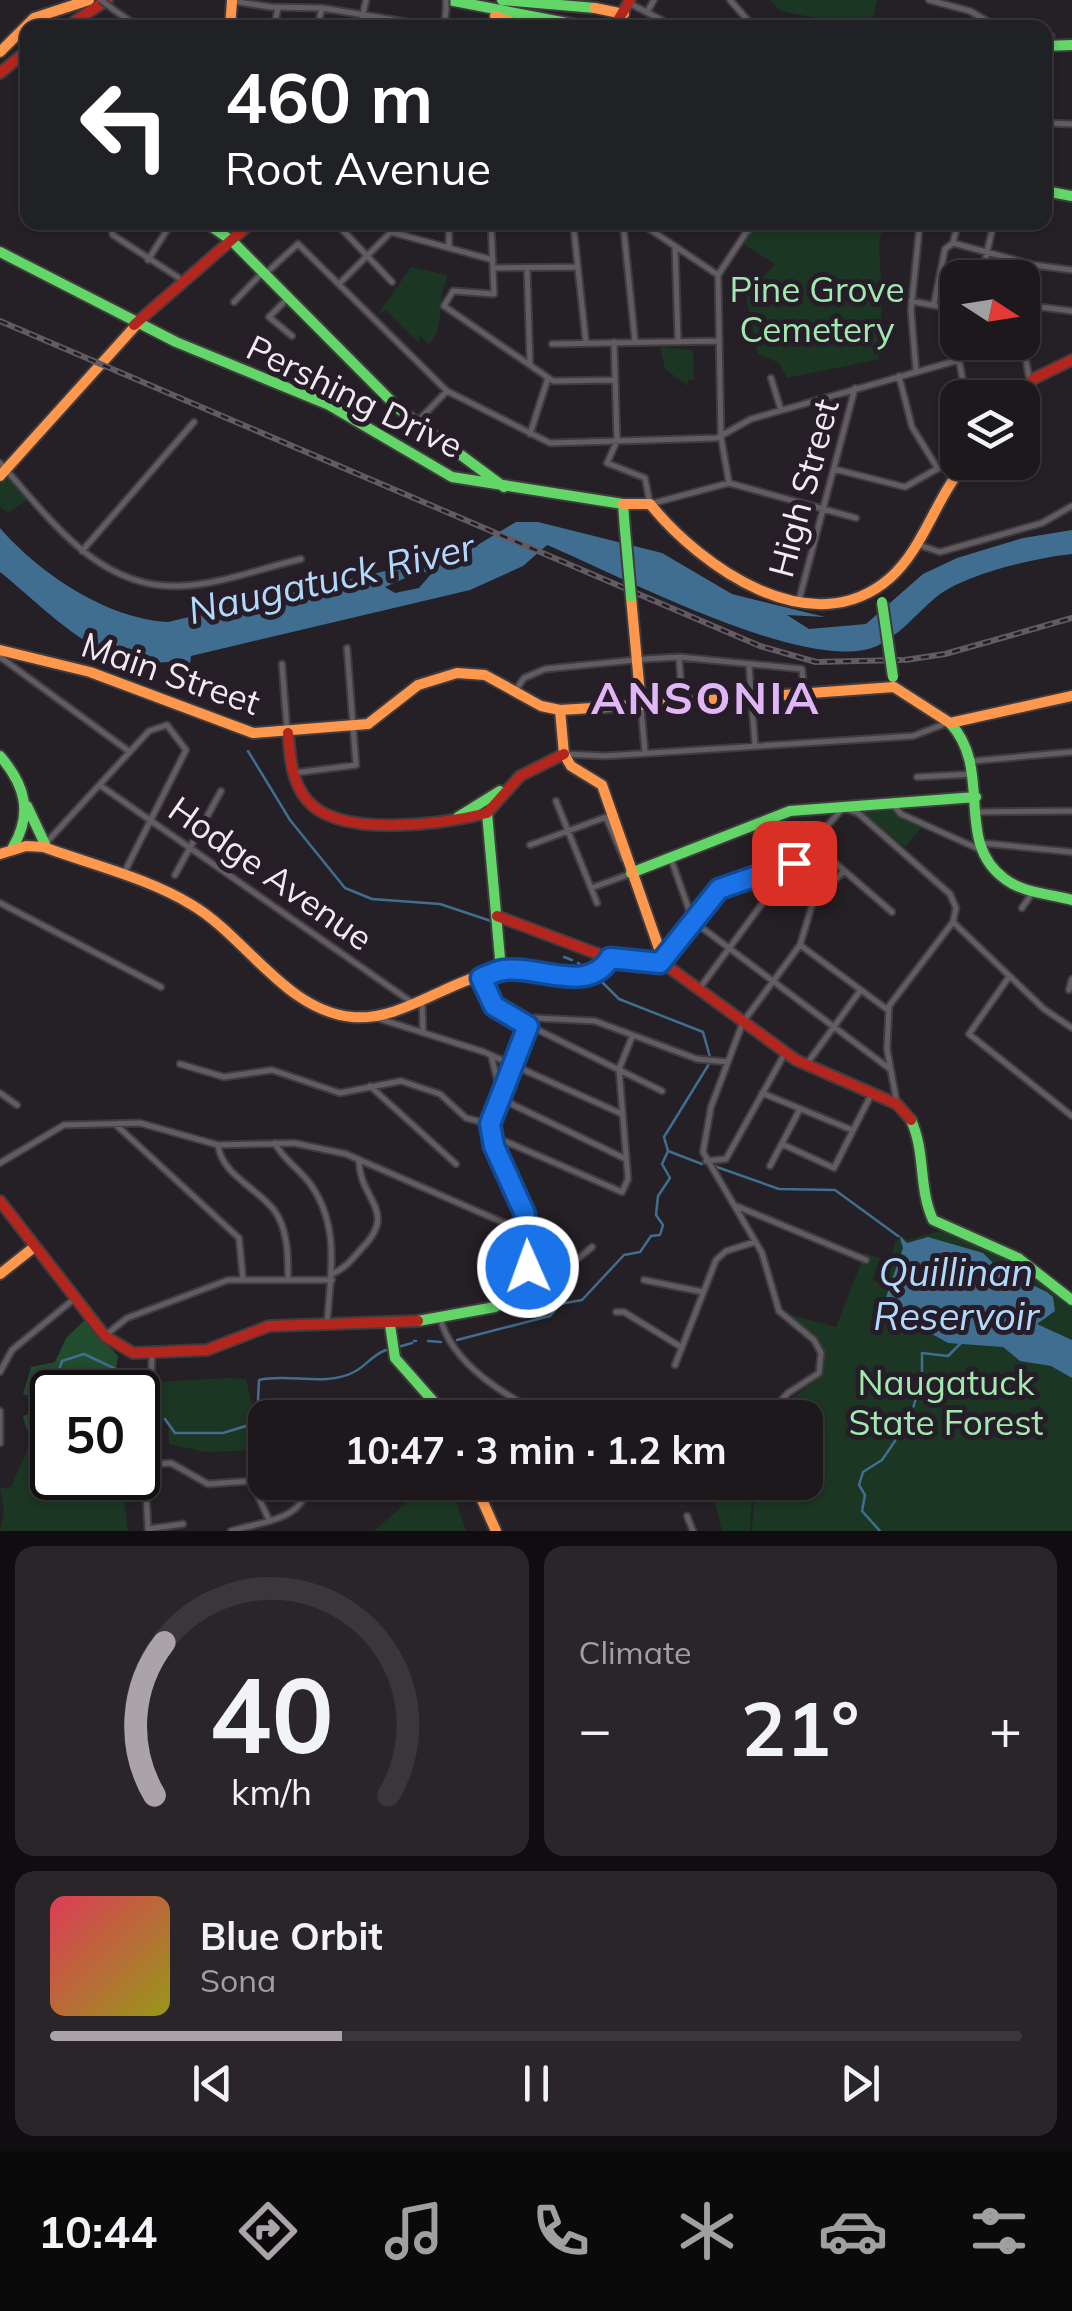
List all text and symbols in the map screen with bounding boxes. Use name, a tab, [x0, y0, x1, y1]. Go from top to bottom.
text: 460 m	[225, 53, 433, 141]
icon: left	[60, 60, 190, 190]
text: Root Avenue	[225, 140, 491, 196]
north arrow	[940, 260, 1040, 360]
map controls	[940, 260, 1040, 480]
park label: Pine Grove Cemetery	[730, 267, 904, 351]
street label: Pershing Drive	[240, 325, 470, 467]
button: layers	[940, 380, 1040, 480]
street label: High Street	[758, 394, 848, 582]
water label: Naugatuck River	[183, 521, 481, 634]
street label: Main Street	[76, 622, 266, 724]
district label: ANSONIA	[591, 669, 821, 725]
street label: Hodge Avenue	[160, 786, 382, 960]
pin	[752, 821, 837, 906]
icon: arrive	[767, 836, 822, 891]
position arrow	[476, 1215, 580, 1319]
water label: Quillinan Reservoir	[873, 1248, 1041, 1340]
park label: Naugatuck State Forest	[848, 1360, 1044, 1444]
speed limit sign: 50	[30, 1370, 160, 1500]
text: 10:47 · 3 min · 1.2 km	[344, 1426, 727, 1474]
text: Climate	[579, 1632, 691, 1672]
text: 40	[209, 1648, 334, 1779]
text: 21°	[741, 1681, 859, 1775]
text: −	[579, 1694, 612, 1763]
text: +	[989, 1694, 1022, 1763]
text: km/h	[231, 1769, 312, 1814]
text: Blue Orbit	[200, 1912, 383, 1960]
text: Sona	[200, 1960, 276, 2000]
icon: previous	[185, 2056, 240, 2111]
icon: pause	[509, 2056, 564, 2111]
icon: next	[833, 2056, 888, 2111]
icon: directions	[233, 2196, 303, 2266]
icon: music	[379, 2196, 449, 2266]
icon: phone	[526, 2196, 596, 2266]
icon: climate	[672, 2196, 742, 2266]
icon: car	[818, 2196, 888, 2266]
icon: filters	[964, 2196, 1034, 2266]
text: 10:44	[38, 2203, 157, 2259]

